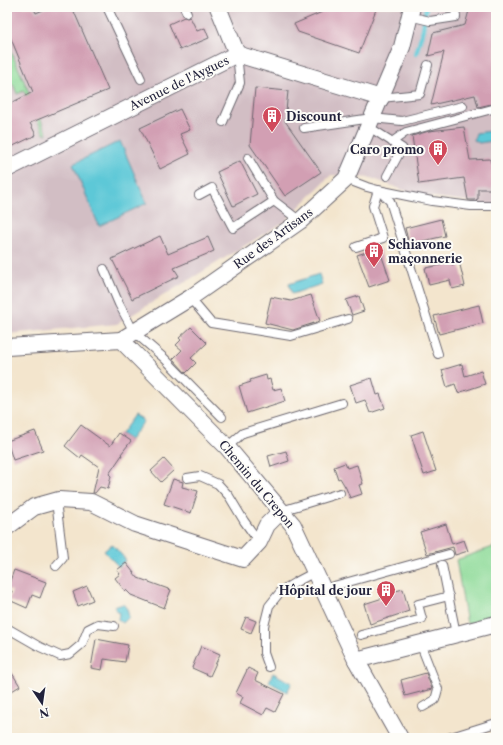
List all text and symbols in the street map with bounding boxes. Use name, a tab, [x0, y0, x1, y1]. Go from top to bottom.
street label: Avenue de l'Aygues	[126, 52, 231, 114]
building icon: Discount	[261, 105, 283, 133]
place label: Discount	[286, 109, 342, 124]
building icon: Caro promo	[427, 138, 449, 166]
place label: Caro promo	[350, 142, 424, 157]
street label: Rue des Artisans	[230, 204, 316, 272]
place label: Schiavone maçonnerie	[388, 237, 462, 266]
building icon: Schiavone maçonnerie	[363, 240, 385, 268]
street label: Chemin du Crepon	[216, 437, 298, 531]
building icon: Hôpital de jour	[375, 579, 397, 607]
place label: Hôpital de jour	[279, 583, 372, 598]
north arrow	[22, 683, 62, 723]
text: N	[38, 705, 50, 721]

